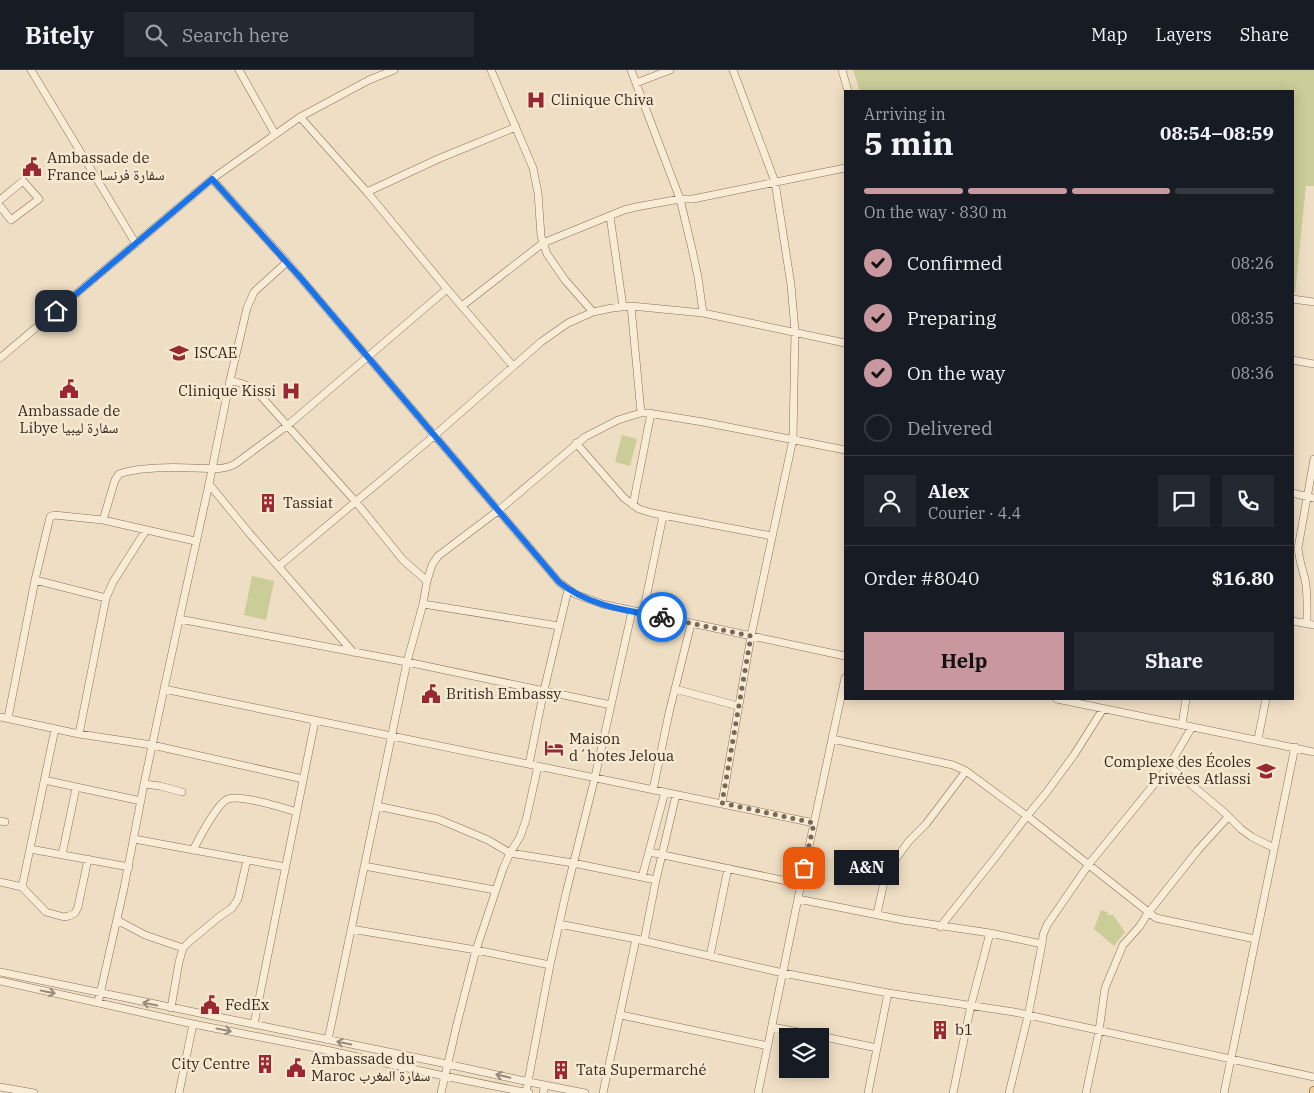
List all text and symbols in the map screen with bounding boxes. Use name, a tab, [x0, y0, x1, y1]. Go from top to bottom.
search box	[124, 12, 474, 57]
text: Bitely	[25, 19, 94, 51]
icon: search	[142, 21, 170, 49]
text: Search here	[182, 23, 289, 47]
text: Map	[1091, 23, 1128, 46]
text: Layers	[1156, 23, 1212, 46]
text: Share	[1240, 23, 1289, 46]
hospital icon: Clinique Chiva	[525, 89, 547, 111]
place label: Clinique Chiva	[551, 90, 654, 109]
text: Arriving in	[864, 104, 946, 124]
text: 08:54–08:59	[1160, 121, 1274, 145]
text: 5 min	[864, 122, 954, 164]
place label: Ambassade de France سفارة فرنسا	[47, 148, 165, 184]
public building icon: Ambassade de France سفارة فرنسا	[21, 156, 43, 178]
text: On the way · 830 m	[864, 202, 1007, 222]
icon: check	[864, 249, 892, 277]
text: Confirmed	[907, 251, 1002, 275]
text: 08:26	[1231, 253, 1274, 273]
pin	[35, 290, 77, 332]
icon: home	[42, 297, 70, 325]
icon: check	[864, 304, 892, 332]
text: Preparing	[907, 306, 996, 330]
text: 08:35	[1231, 308, 1274, 328]
school or university icon: ISCAE	[168, 342, 190, 364]
place label: ISCAE	[194, 343, 237, 362]
icon: check	[864, 359, 892, 387]
text: On the way	[907, 361, 1005, 385]
text: 08:36	[1231, 363, 1274, 383]
public building icon: Ambassade de Libye سفارة ليبيا	[58, 378, 80, 400]
hospital icon: Clinique Kissi	[280, 380, 302, 402]
place label: Clinique Kissi	[178, 381, 276, 400]
place label: Ambassade de Libye سفارة ليبيا	[18, 401, 120, 437]
text: Delivered	[907, 416, 993, 440]
button: person	[864, 475, 916, 527]
button: chat	[1158, 475, 1210, 527]
button: phone	[1222, 475, 1274, 527]
text: Alex	[928, 479, 969, 503]
building icon: Tassiat	[257, 492, 279, 514]
place label: Tassiat	[283, 493, 333, 512]
text: Courier · 4.4	[928, 503, 1021, 523]
text: Order #8040	[864, 566, 979, 590]
text: $16.80	[1212, 566, 1274, 590]
courier	[637, 592, 687, 642]
icon: bike	[648, 603, 676, 631]
button: Help	[864, 632, 1064, 690]
button: Share	[1074, 632, 1274, 690]
public building icon: British Embassy	[420, 683, 442, 705]
place label: British Embassy	[446, 684, 561, 703]
place label: Maison d´hotes Jeloua	[569, 729, 674, 765]
hotel icon: Maison d´hotes Jeloua	[543, 737, 565, 759]
place label: Complexe des Écoles Privées Atlassi	[1104, 752, 1251, 788]
school or university icon: Complexe des Écoles Privées Atlassi	[1255, 760, 1277, 782]
pin	[783, 847, 825, 889]
callout: A&N	[834, 850, 899, 886]
icon: bag	[790, 854, 818, 882]
text: A&N	[849, 857, 884, 877]
one-way arrow	[39, 988, 55, 997]
public building icon: FedEx	[199, 994, 221, 1016]
place label: FedEx	[225, 995, 269, 1014]
one-way arrow	[142, 998, 158, 1008]
building icon: b1	[929, 1019, 951, 1041]
place label: b1	[955, 1020, 973, 1039]
one-way arrow	[215, 1025, 231, 1035]
map controls	[779, 1028, 829, 1078]
button: layers	[779, 1028, 829, 1078]
one-way arrow	[336, 1038, 352, 1047]
place label: Ambassade du Maroc سفارة المغرب	[311, 1049, 431, 1085]
building icon: City Centre	[254, 1053, 276, 1075]
place label: City Centre	[172, 1054, 250, 1073]
public building icon: Ambassade du Maroc سفارة المغرب	[285, 1057, 307, 1079]
building icon: Tata Supermarché	[550, 1059, 572, 1081]
place label: Tata Supermarché	[576, 1060, 707, 1079]
one-way arrow	[495, 1071, 511, 1080]

